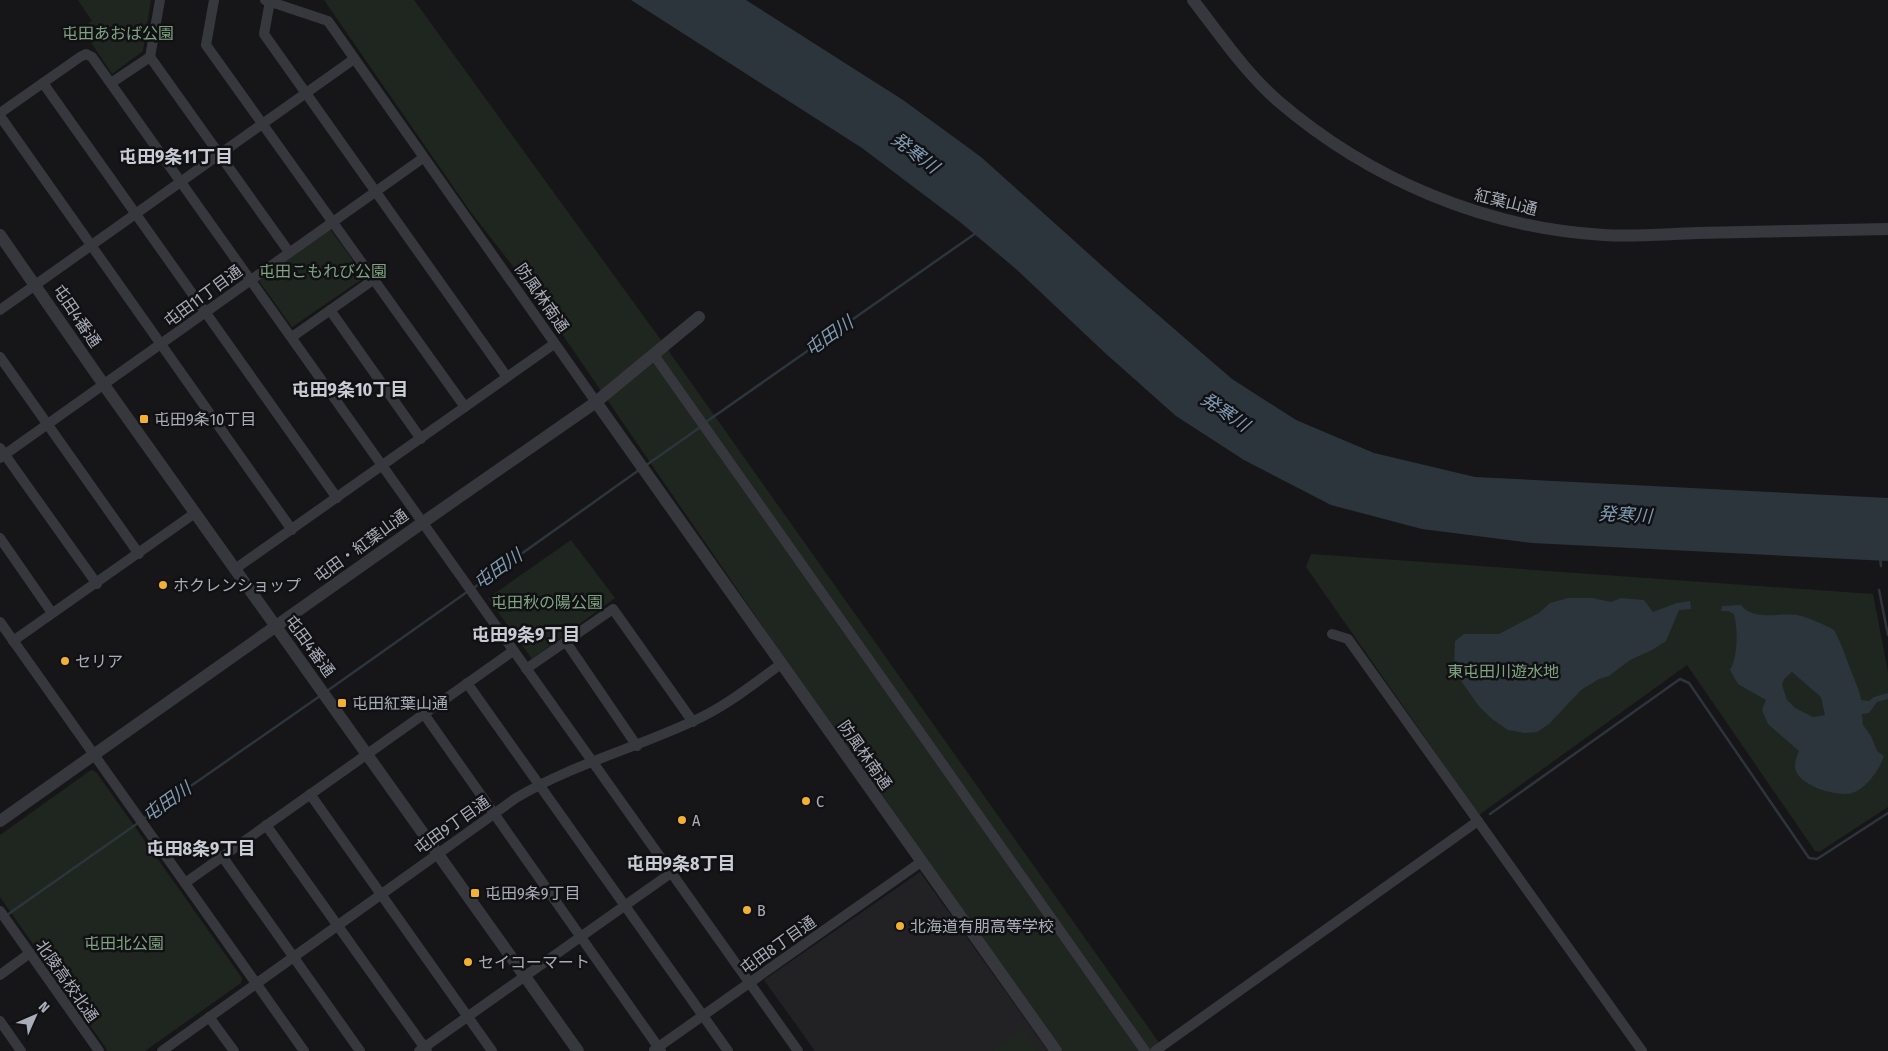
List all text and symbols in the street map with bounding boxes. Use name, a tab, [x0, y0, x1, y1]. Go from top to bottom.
park label: 屯田あおば公園	[62, 24, 174, 43]
water label: 発寒川	[887, 128, 945, 179]
district label: 屯田9条11丁目	[119, 146, 233, 168]
street label: 紅葉山通	[1473, 185, 1539, 219]
street label: 防風林南通	[511, 260, 573, 336]
street label: 屯田11丁目通	[160, 261, 246, 331]
park label: 屯田こもれび公園	[259, 262, 387, 281]
street label: 屯田4番通	[49, 281, 105, 351]
water label: 屯田川	[801, 310, 859, 360]
district label: 屯田9条10丁目	[292, 379, 408, 401]
water label: 発寒川	[1196, 388, 1255, 437]
place label: 屯田9条10丁目	[154, 410, 256, 429]
marker: 屯田9条10丁目	[138, 413, 150, 425]
water label: 発寒川	[1597, 503, 1655, 528]
street label: 屯田・紅葉山通	[310, 505, 412, 587]
water label: 屯田川	[470, 543, 528, 593]
place label: ホクレンショップ	[173, 576, 301, 595]
marker: ホクレンショップ	[157, 579, 169, 591]
park label: 屯田秋の陽公園	[491, 593, 603, 612]
street label: 屯田4番通	[281, 611, 339, 681]
district label: 屯田9条9丁目	[472, 624, 580, 646]
place label: セリア	[75, 652, 123, 671]
marker: セリア	[59, 655, 71, 667]
park label: 東屯田川遊水地	[1447, 662, 1559, 681]
place label: 屯田紅葉山通	[352, 694, 448, 713]
marker: 屯田紅葉山通	[336, 697, 348, 709]
street label: 防風林南通	[834, 717, 896, 793]
water label: 屯田川	[139, 776, 197, 826]
street label: 屯田9丁目通	[411, 792, 493, 858]
place label: C	[816, 792, 824, 811]
marker: C	[800, 795, 812, 807]
place label: A	[692, 811, 701, 830]
marker: A	[676, 814, 688, 826]
district label: 屯田8条9丁目	[147, 838, 255, 860]
district label: 屯田9条8丁目	[627, 853, 735, 875]
place label: 屯田9条9丁目	[485, 884, 581, 903]
marker: 屯田9条9丁目	[469, 887, 481, 899]
place label: B	[757, 901, 766, 920]
marker: B	[741, 904, 753, 916]
street label: 屯田8丁目通	[737, 912, 819, 978]
place label: 北海道有朋高等学校	[910, 917, 1054, 936]
marker: 北海道有朋高等学校	[894, 920, 906, 932]
park label: 屯田北公園	[84, 934, 164, 953]
street label: 北陵高校北通	[32, 936, 102, 1026]
place label: セイコーマート	[478, 953, 590, 972]
marker: セイコーマート	[462, 956, 474, 968]
north arrow	[10, 991, 60, 1041]
text: N	[35, 998, 53, 1016]

